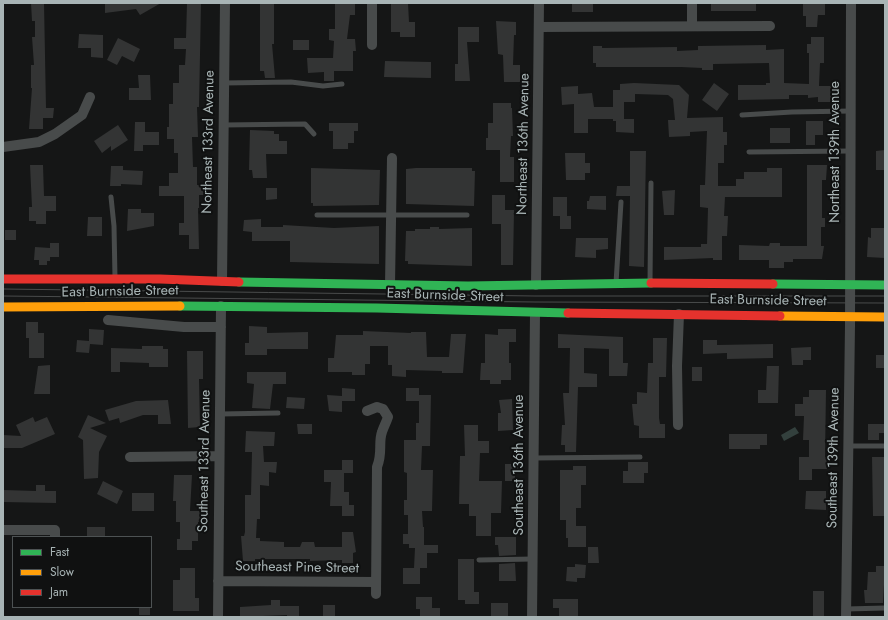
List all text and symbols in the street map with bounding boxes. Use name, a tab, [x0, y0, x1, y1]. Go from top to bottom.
street label: Northeast 133rd Avenue	[199, 70, 219, 214]
street label: Northeast 136th Avenue	[514, 73, 534, 215]
street label: Northeast 139th Avenue	[828, 81, 844, 223]
street label: East Burnside Street	[61, 283, 179, 301]
street label: East Burnside Street	[386, 286, 504, 306]
street label: East Burnside Street	[709, 292, 827, 310]
street label: Southeast 139th Avenue	[824, 387, 844, 529]
street label: Southeast 133rd Avenue	[195, 390, 215, 532]
street label: Southeast 136th Avenue	[512, 394, 528, 536]
legend	[12, 536, 152, 608]
text: Fast	[50, 543, 69, 561]
street label: Southeast Pine Street	[235, 559, 359, 577]
text: Slow	[50, 563, 74, 581]
text: Jam	[50, 583, 68, 601]

